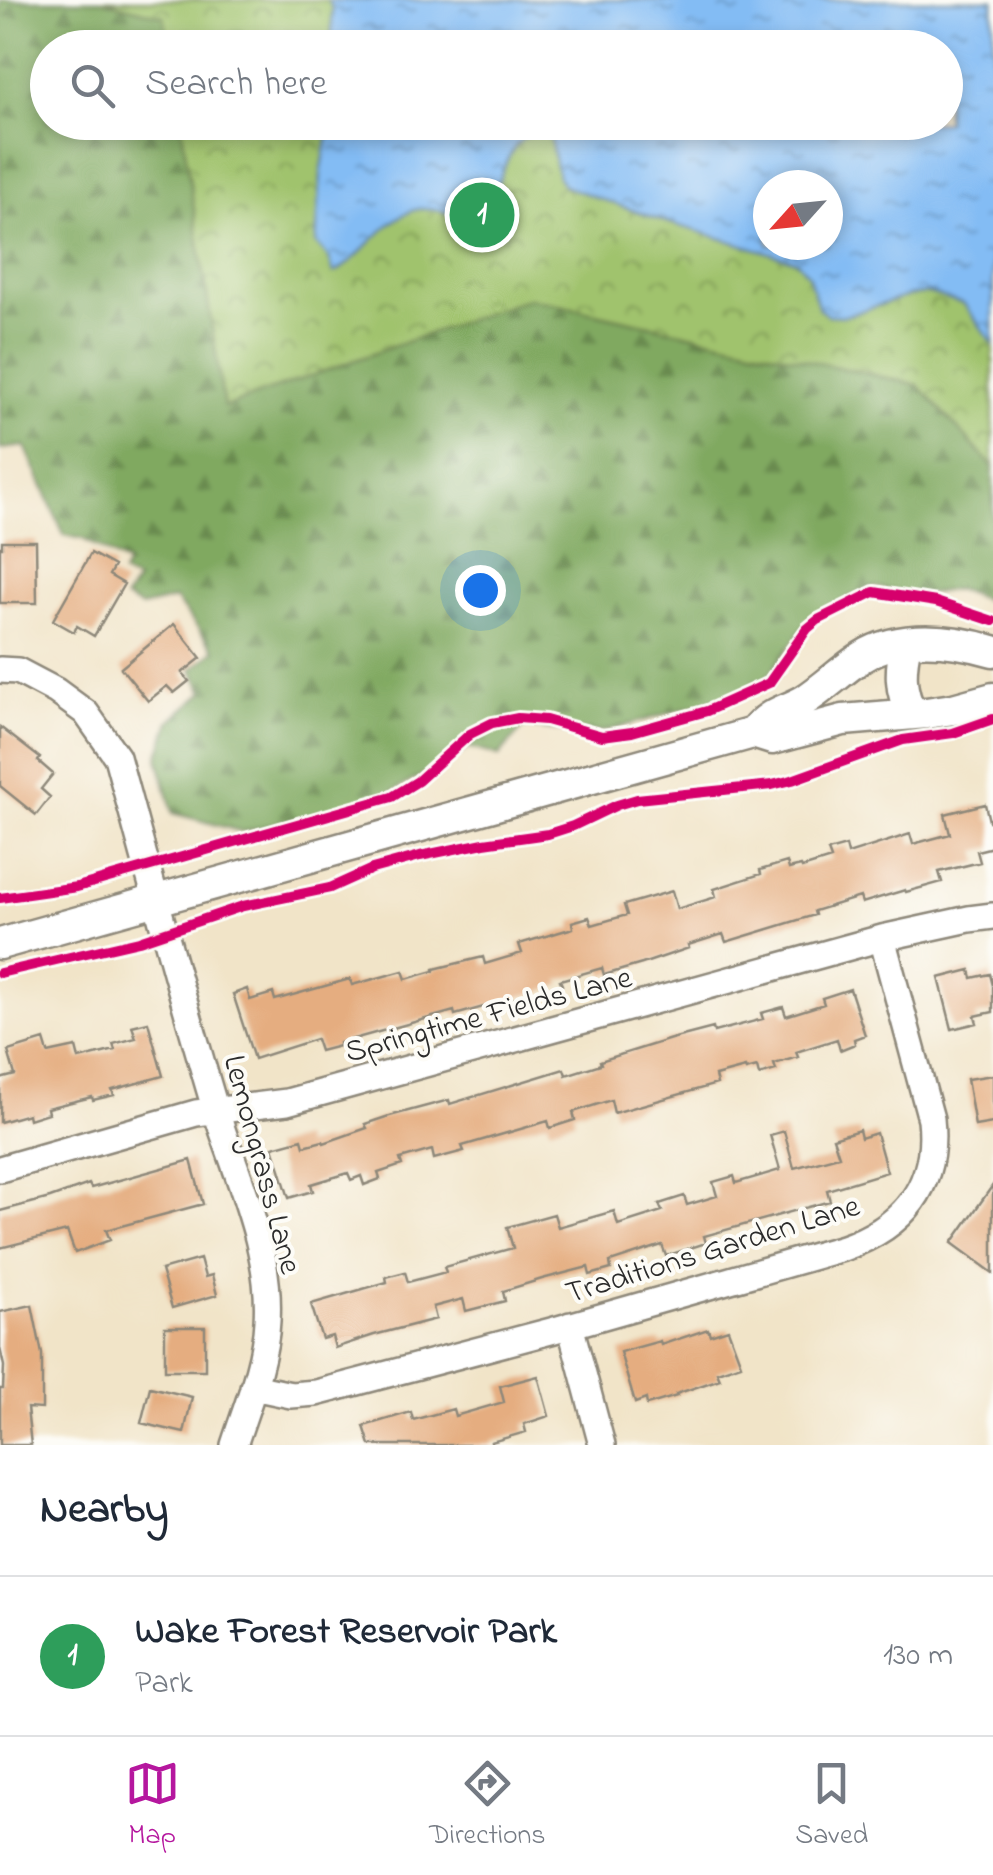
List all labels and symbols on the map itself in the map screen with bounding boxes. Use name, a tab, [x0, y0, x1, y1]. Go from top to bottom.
north arrow	[753, 170, 843, 260]
pin: 1	[450, 178, 514, 252]
your location	[455, 565, 506, 616]
street label: Springtime Fields Lane	[340, 955, 638, 1077]
street label: Lemongrass Lane	[209, 1050, 313, 1280]
street label: Traditions Garden Lane	[560, 1184, 866, 1318]

